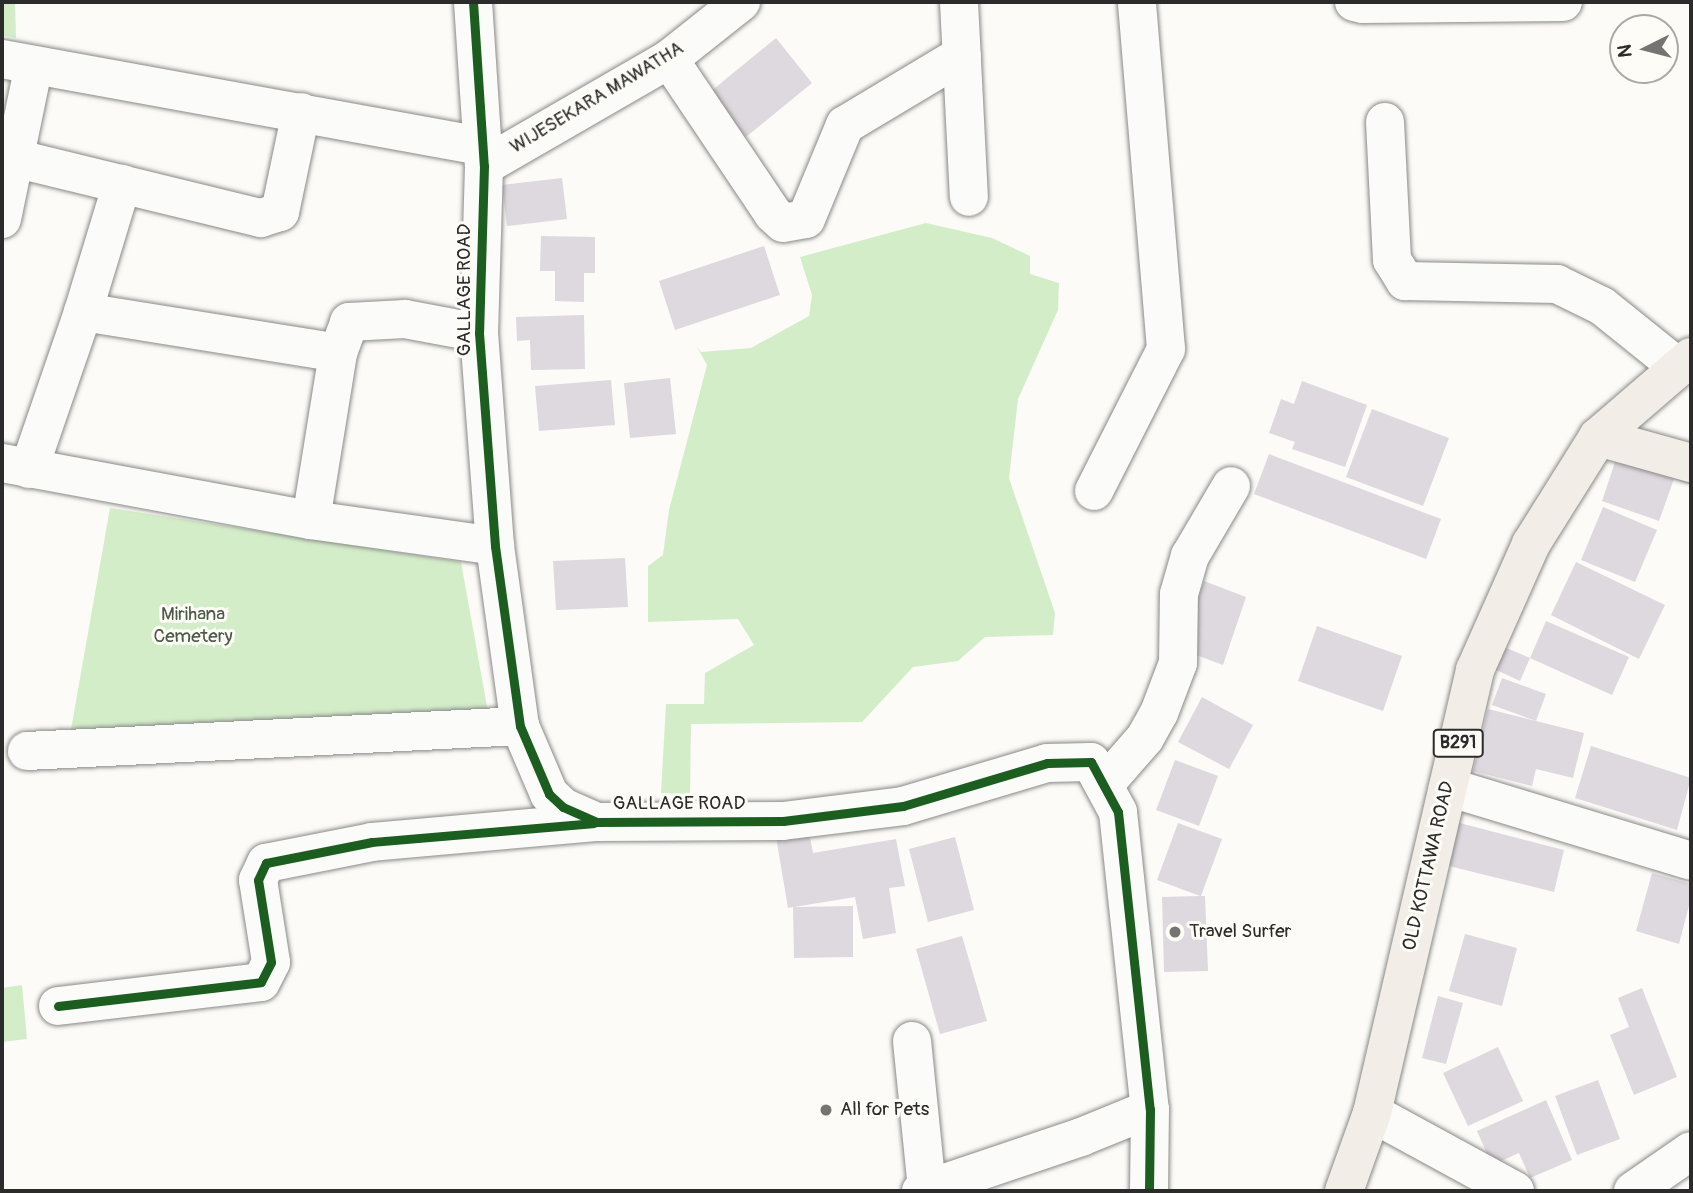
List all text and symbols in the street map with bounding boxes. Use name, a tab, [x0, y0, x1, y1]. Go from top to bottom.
north arrow	[1609, 14, 1679, 84]
street label: WIJESEKARA MAWATHA	[506, 37, 688, 159]
text: N	[1612, 43, 1638, 59]
street label: GALLAGE ROAD	[454, 224, 476, 356]
park label: Mirihana Cemetery	[153, 604, 233, 648]
road number: B291	[1432, 728, 1484, 758]
street label: OLD KOTTAWA ROAD	[1398, 779, 1460, 953]
street label: GALLAGE ROAD	[613, 793, 745, 815]
place label: Travel Surfer	[1189, 921, 1291, 943]
marker: Travel Surfer	[1167, 924, 1183, 940]
place label: All for Pets	[840, 1099, 929, 1121]
marker: All for Pets	[818, 1102, 834, 1118]

